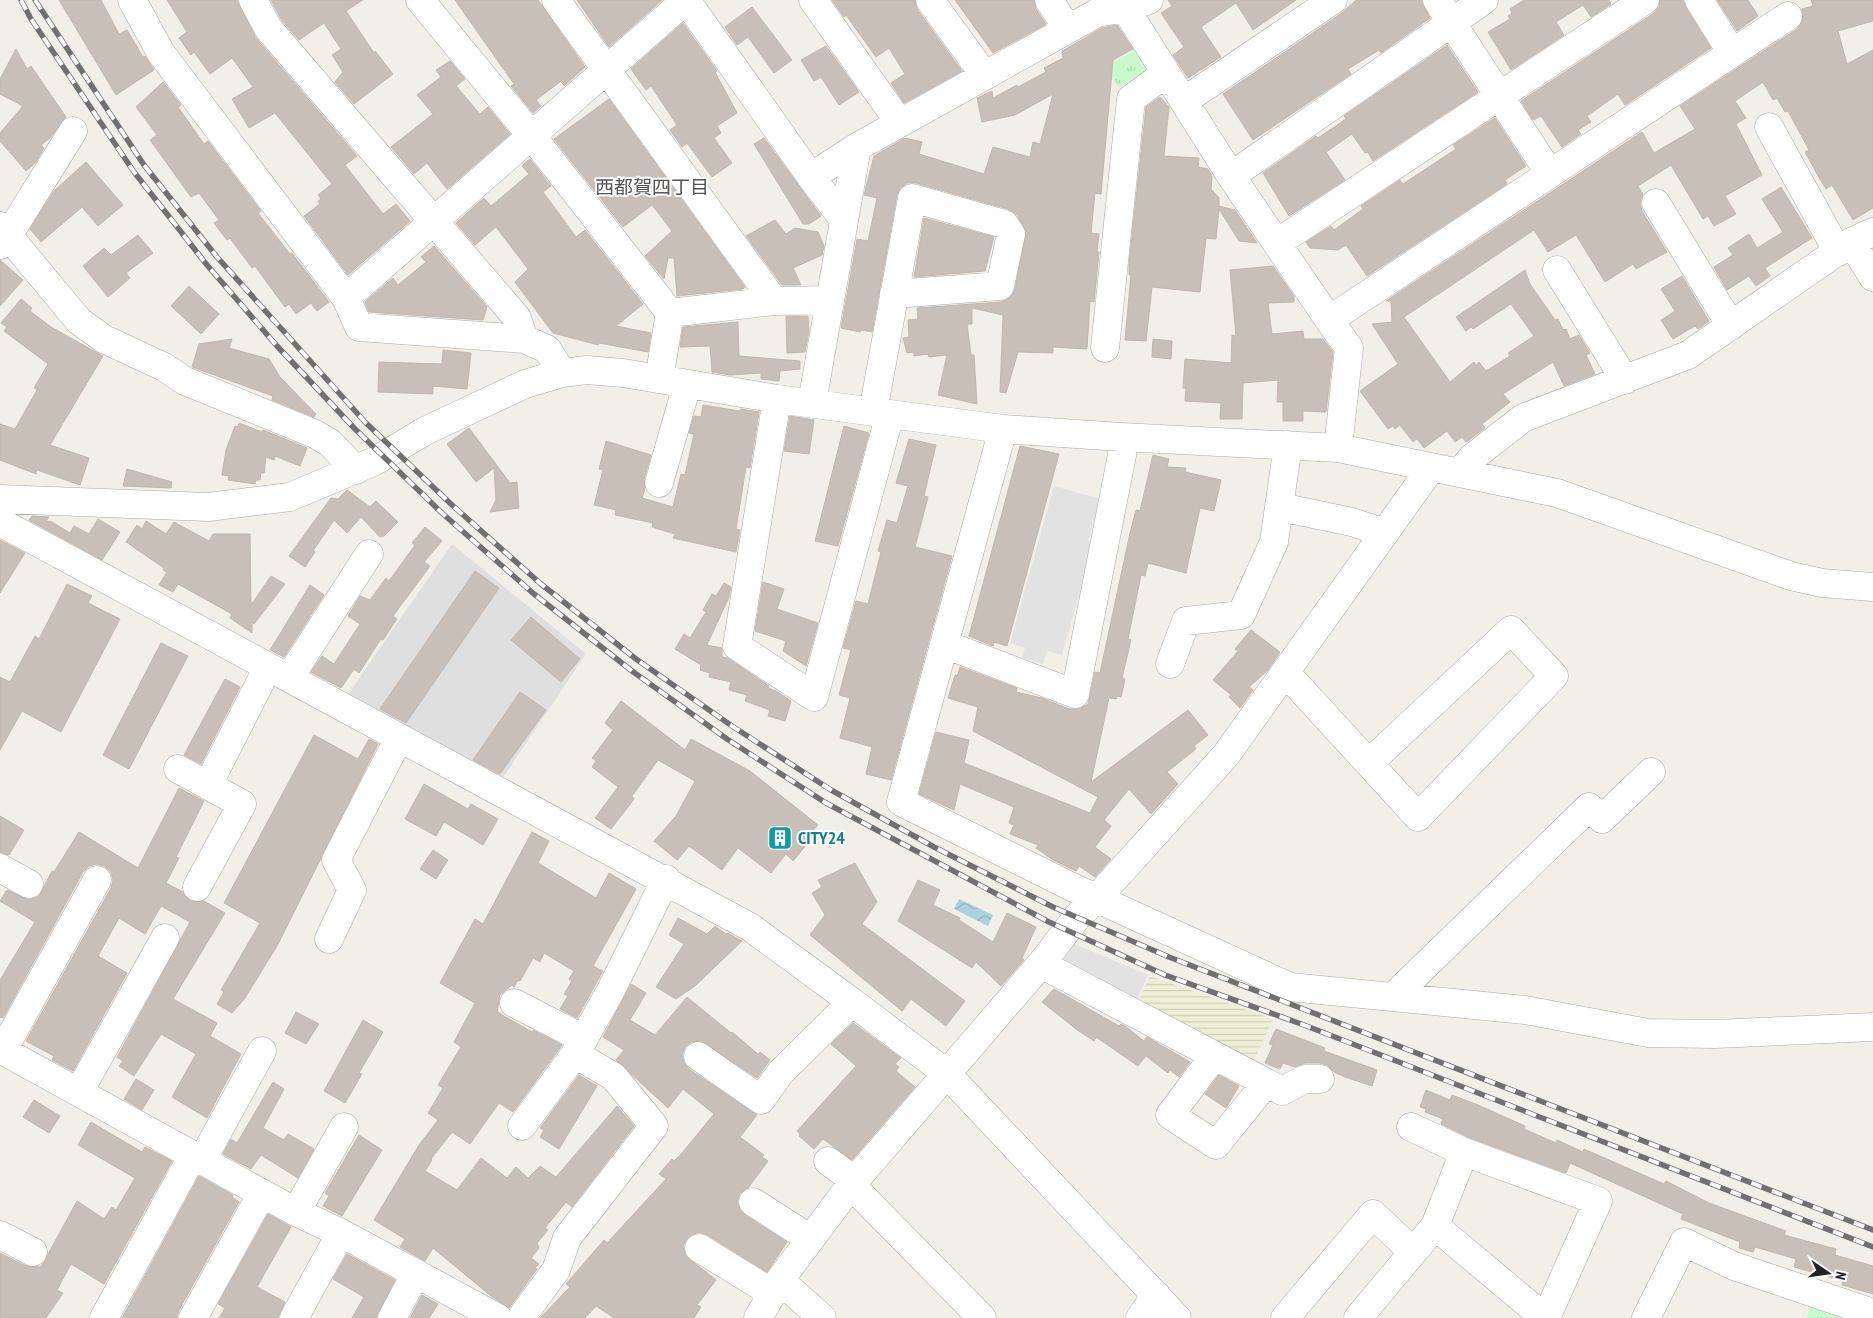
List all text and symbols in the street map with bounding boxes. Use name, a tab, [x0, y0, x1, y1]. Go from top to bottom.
district label: 西都賀四丁目	[595, 175, 709, 199]
building icon: CITY24	[767, 825, 793, 851]
place label: CITY24	[798, 826, 845, 849]
north arrow	[1803, 1248, 1853, 1298]
text: N	[1831, 1270, 1850, 1282]

